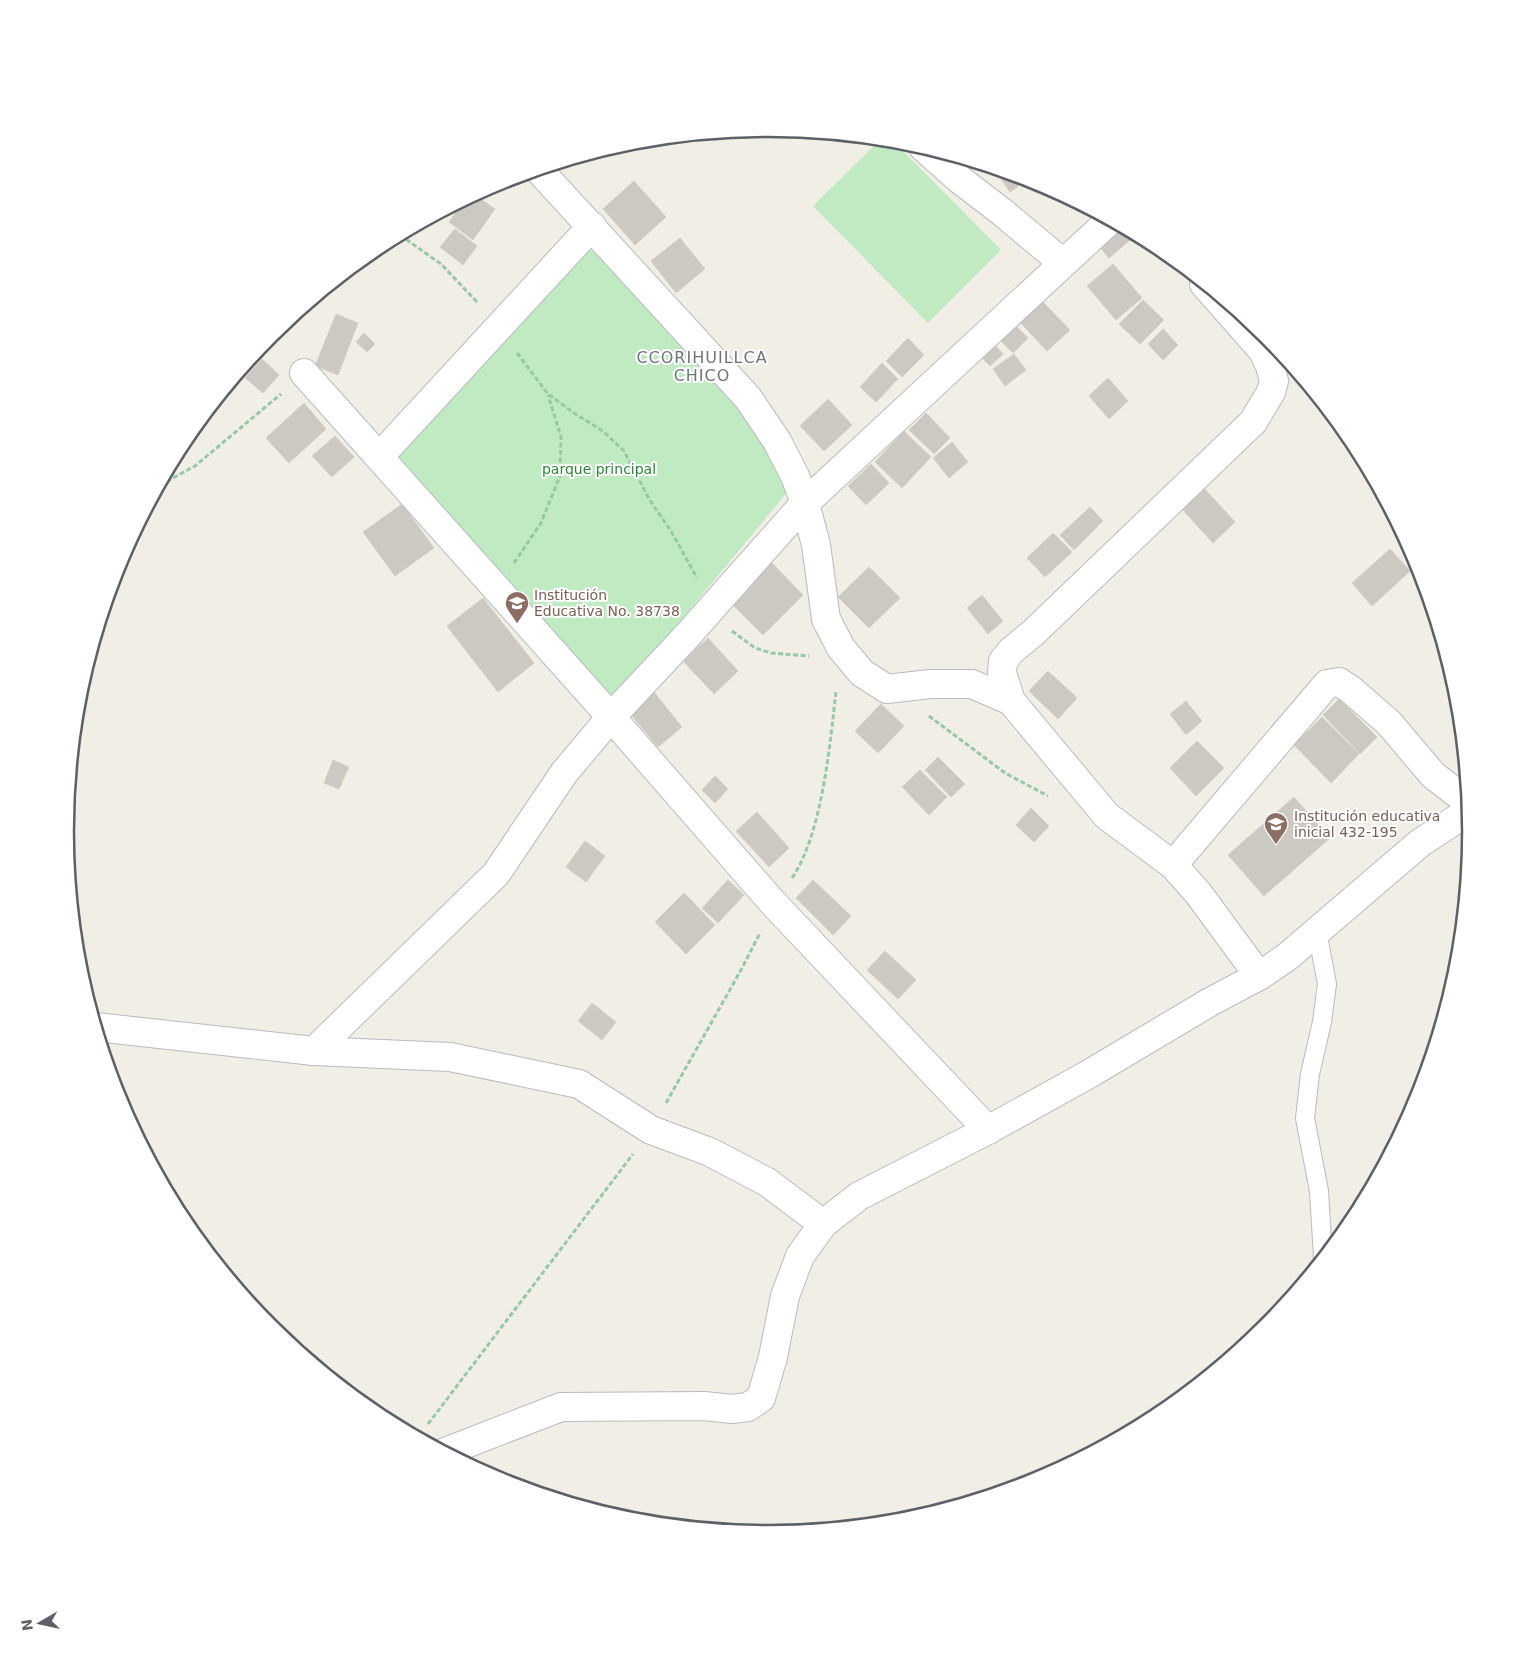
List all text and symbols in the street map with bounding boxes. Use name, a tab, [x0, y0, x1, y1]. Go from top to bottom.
district label: CCORIHUILLCA CHICO	[636, 348, 768, 385]
park label: parque principal	[542, 461, 656, 477]
place label: Institución Educativa No. 38738	[534, 587, 680, 619]
school or university icon: Institución Educativa No. 38738	[504, 590, 530, 624]
place label: Institución educativa inicial 432-195	[1294, 808, 1440, 840]
school or university icon: Institución educativa inicial 432-195	[1263, 811, 1289, 845]
north arrow	[15, 1598, 65, 1648]
text: N	[18, 1618, 36, 1632]

